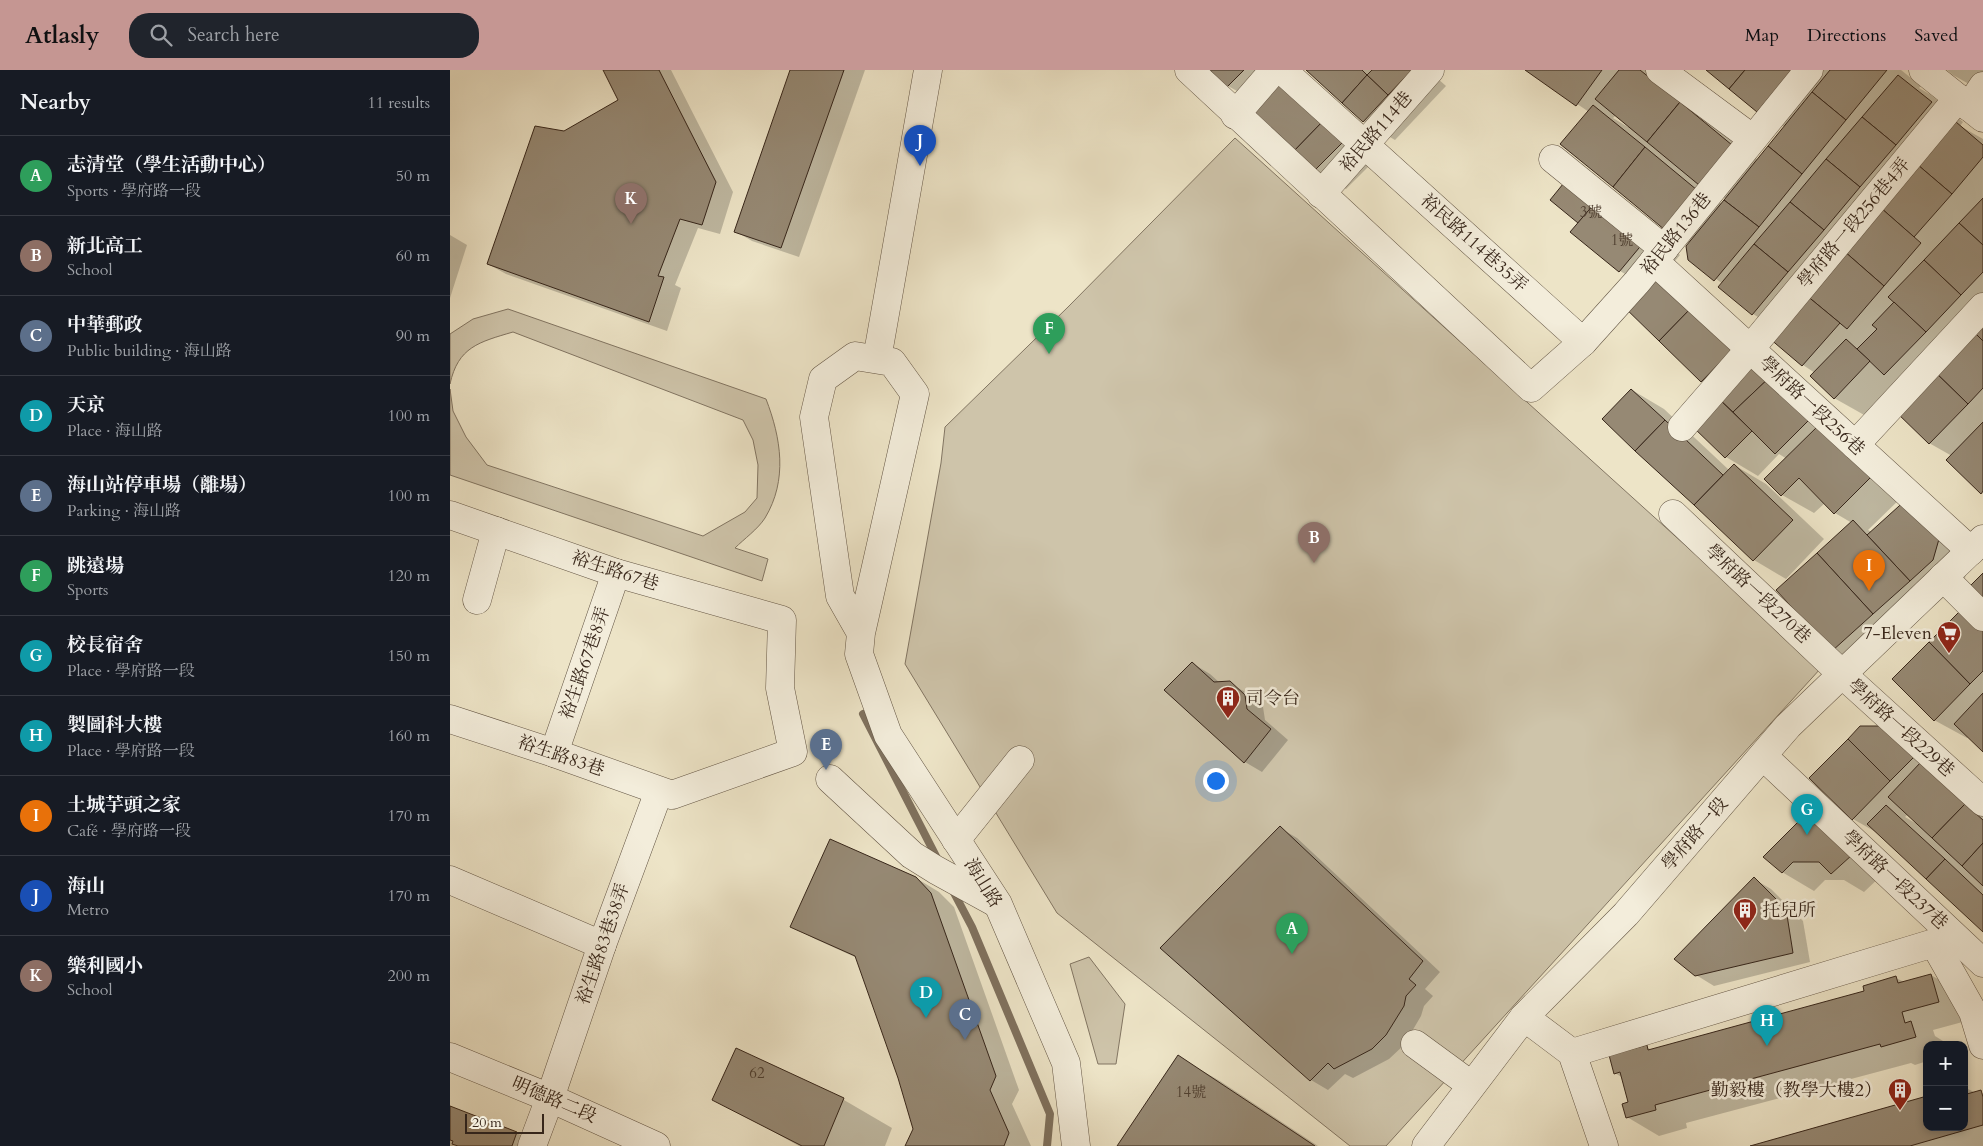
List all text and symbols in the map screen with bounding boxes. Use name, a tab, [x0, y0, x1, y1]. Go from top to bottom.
search box	[129, 13, 479, 58]
text: Atlasly	[25, 19, 99, 52]
icon: search	[147, 21, 175, 49]
text: Search here	[187, 22, 280, 48]
text: Map	[1745, 23, 1779, 48]
text: Directions	[1807, 23, 1886, 48]
text: Saved	[1914, 23, 1958, 48]
street label: 裕民路114巷	[1334, 86, 1418, 178]
text: Nearby	[20, 88, 91, 117]
text: 11 results	[368, 92, 430, 114]
pin: J	[904, 125, 936, 166]
text: 志清堂（學生活動中心）	[67, 152, 276, 178]
street label: 學府路一段256巷4弄	[1792, 153, 1916, 293]
text: A	[30, 165, 42, 187]
text: 50 m	[396, 165, 430, 187]
text: Sports · 學府路一段	[67, 180, 201, 202]
pin: K	[615, 183, 647, 224]
street label: 裕民路136巷	[1635, 187, 1717, 281]
street label: 裕民路114巷35弄	[1415, 188, 1533, 298]
house number: 3號	[1580, 202, 1602, 222]
house number: 1號	[1611, 230, 1633, 250]
text: 新北高工	[67, 233, 143, 259]
text: B	[30, 245, 42, 267]
text: 60 m	[396, 245, 430, 267]
text: School	[67, 259, 112, 281]
text: 中華郵政	[67, 312, 143, 338]
pin: F	[1033, 313, 1065, 354]
text: C	[30, 325, 42, 347]
text: 90 m	[396, 325, 430, 347]
text: Public building · 海山路	[67, 340, 232, 362]
street label: 學府路一段256巷	[1754, 351, 1870, 461]
text: 天京	[67, 392, 105, 418]
text: D	[29, 405, 43, 427]
text: 100 m	[388, 405, 430, 427]
text: Place · 海山路	[67, 420, 163, 442]
text: 海山站停車場（離場）	[67, 472, 257, 498]
text: E	[31, 485, 41, 507]
text: 100 m	[388, 485, 430, 507]
text: Parking · 海山路	[67, 500, 181, 522]
pin: B	[1298, 522, 1330, 563]
street label: 學府路一段270巷	[1700, 539, 1816, 649]
street label: 裕生路67巷	[568, 545, 662, 597]
pin: I	[1853, 550, 1885, 591]
text: 跳遠場	[67, 553, 124, 579]
text: F	[31, 565, 41, 587]
text: 120 m	[388, 565, 430, 587]
text: Sports	[67, 579, 108, 601]
street label: 裕生路67巷8弄	[554, 603, 616, 723]
supermarket icon: 7-Eleven	[1936, 620, 1962, 654]
place label: 7-Eleven	[1863, 621, 1933, 646]
text: 校長宿舍	[67, 632, 143, 658]
text: G	[29, 645, 43, 667]
text: 150 m	[388, 645, 430, 667]
text: Place · 學府路一段	[67, 660, 195, 682]
street label: 學府路一段229巷	[1842, 673, 1960, 783]
building icon: 司令台	[1215, 685, 1241, 719]
place label: 司令台	[1246, 686, 1300, 711]
text: 製圖科大樓	[67, 712, 162, 738]
text: H	[29, 725, 43, 747]
text: 160 m	[388, 725, 430, 747]
street label: 裕生路83巷	[514, 729, 608, 783]
pin: E	[810, 729, 842, 770]
text: Place · 學府路一段	[67, 740, 195, 762]
your location	[1203, 768, 1229, 794]
text: 土城芋頭之家	[67, 792, 181, 818]
street label: 學府路一段	[1656, 792, 1734, 876]
pin: G	[1791, 794, 1823, 835]
text: I	[33, 805, 39, 827]
text: 170 m	[388, 805, 430, 827]
text: Café · 學府路一段	[67, 820, 191, 842]
street label: 學府路一段237巷	[1837, 825, 1953, 935]
street label: 海山路	[958, 853, 1008, 913]
text: 海山	[67, 873, 105, 899]
street label: 裕生路83巷38弄	[571, 880, 635, 1008]
text: J	[33, 885, 39, 907]
text: 170 m	[388, 885, 430, 907]
building icon: 托兒所	[1732, 897, 1758, 931]
place label: 托兒所	[1762, 898, 1816, 923]
text: Metro	[67, 899, 109, 921]
pin: A	[1276, 913, 1308, 954]
text: 樂利國小	[67, 953, 143, 979]
text: K	[30, 965, 42, 987]
text: 200 m	[388, 965, 430, 987]
pin: D	[910, 977, 942, 1018]
text: School	[67, 979, 112, 1001]
pin: C	[949, 999, 981, 1040]
pin: H	[1751, 1005, 1783, 1046]
map controls	[1923, 1041, 1968, 1131]
button: +	[1923, 1041, 1968, 1086]
house number: 62	[749, 1063, 765, 1083]
street label: 明德路二段	[508, 1071, 600, 1129]
building icon: 勤毅樓（教學大樓2）	[1887, 1077, 1913, 1111]
place label: 勤毅樓（教學大樓2）	[1711, 1078, 1882, 1103]
house number: 14號	[1176, 1082, 1206, 1102]
button: −	[1923, 1086, 1968, 1131]
scale bar	[465, 1111, 544, 1134]
text: 20 m	[472, 1113, 502, 1132]

